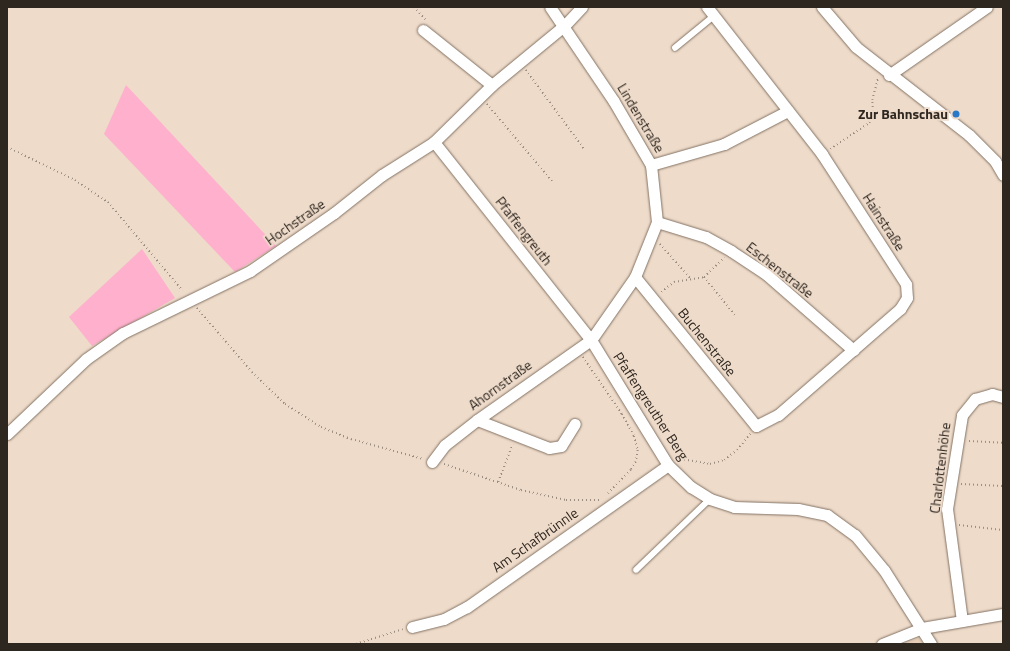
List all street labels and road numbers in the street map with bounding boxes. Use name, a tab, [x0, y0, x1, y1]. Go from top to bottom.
street label: Lindenstraße	[614, 80, 668, 156]
street label: Hainstraße	[859, 190, 909, 254]
street label: Pfaffengreuth	[492, 193, 556, 269]
street label: Hochstraße	[262, 195, 328, 249]
street label: Eschenstraße	[743, 238, 817, 302]
street label: Buchenstraße	[674, 305, 740, 379]
street label: Pfaffengreuther Berg	[610, 349, 692, 463]
street label: Ahornstraße	[465, 356, 535, 414]
street label: Charlottenhöhe	[926, 422, 954, 514]
street label: Am Schafbrünnle	[489, 504, 581, 576]

